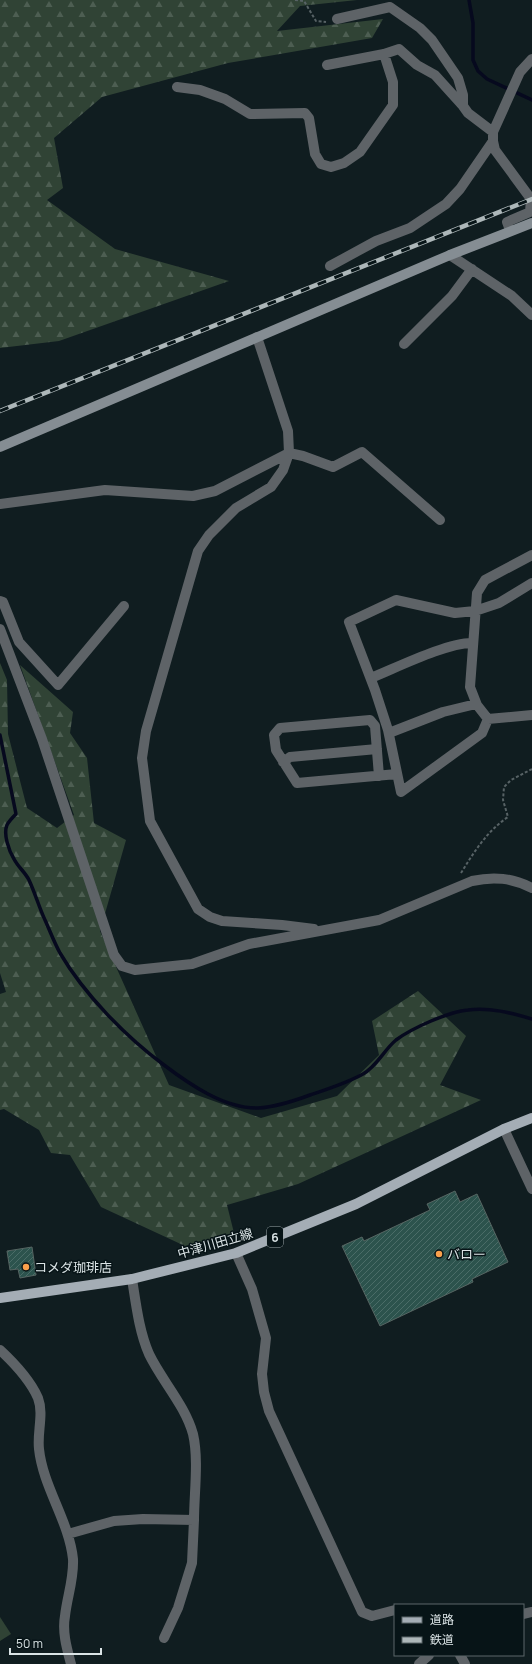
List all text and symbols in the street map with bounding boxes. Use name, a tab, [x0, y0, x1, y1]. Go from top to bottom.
street label: 中津川田立線	[175, 1224, 255, 1262]
road number: 6	[267, 1227, 283, 1247]
place label: バロー	[447, 1245, 486, 1263]
marker: バロー	[434, 1249, 444, 1259]
place label: コメダ珈琲店	[34, 1258, 112, 1276]
marker: コメダ珈琲店	[21, 1262, 31, 1272]
legend	[394, 1604, 524, 1656]
text: 道路	[430, 1611, 454, 1628]
scale bar	[10, 1630, 101, 1656]
text: 鉄道	[430, 1631, 454, 1648]
text: 50 m	[16, 1635, 43, 1652]

